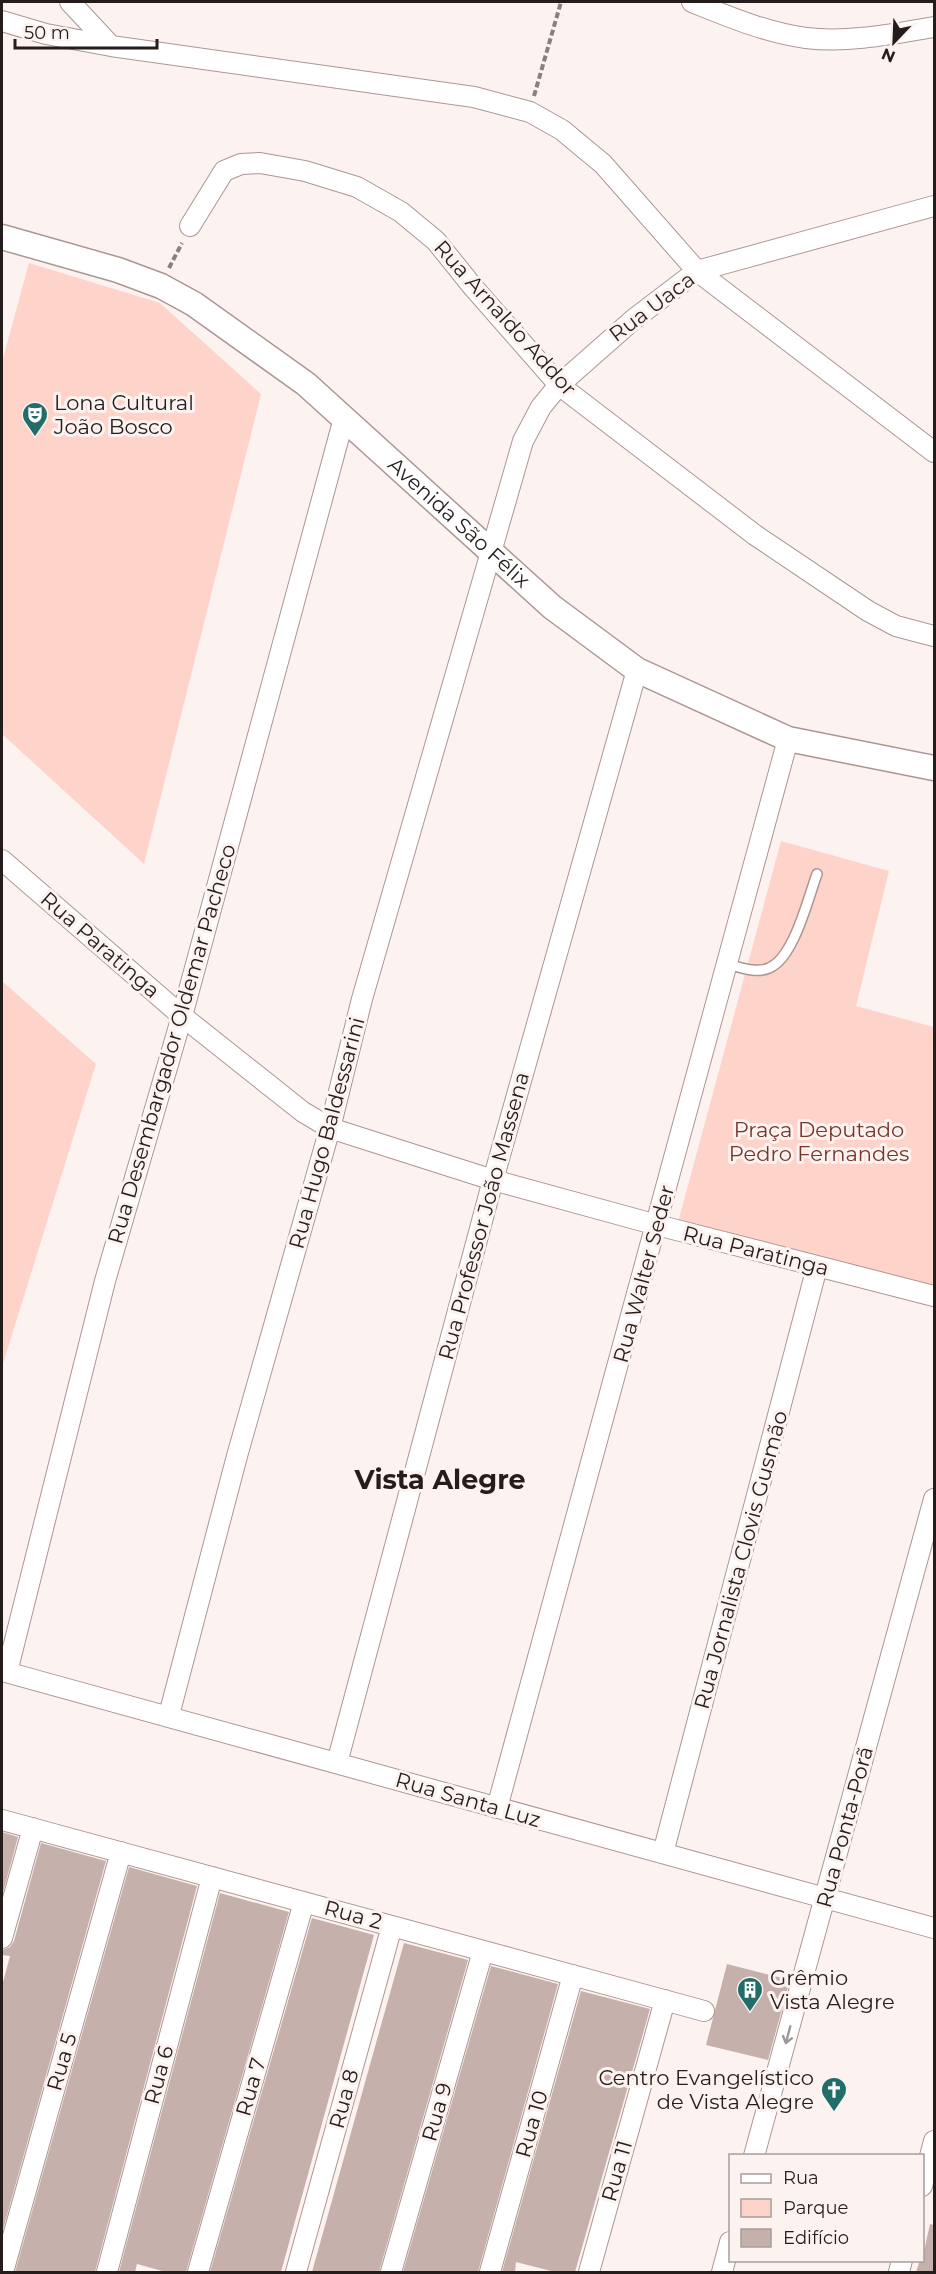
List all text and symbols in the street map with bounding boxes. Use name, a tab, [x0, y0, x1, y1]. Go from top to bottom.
scale bar	[15, 12, 158, 50]
north arrow	[864, 12, 924, 72]
text: 50 m	[24, 22, 70, 44]
text: N	[879, 44, 898, 67]
street label: Rua Arnaldo Addor	[429, 235, 582, 401]
street label: Rua Uaca	[604, 266, 699, 347]
place label: Lona Cultural João Bosco	[53, 390, 194, 439]
theatre icon: Lona Cultural João Bosco	[20, 400, 50, 438]
street label: Avenida São Félix	[383, 452, 535, 593]
street label: Rua Desembargador Oldemar Pacheco	[102, 841, 241, 1247]
street label: Rua Paratinga	[36, 886, 165, 1003]
street label: Rua Hugo Baldessarini	[284, 1014, 370, 1251]
street label: Rua Professor João Massena	[433, 1069, 534, 1363]
park label: Praça Deputado Pedro Fernandes	[729, 1117, 909, 1166]
street label: Rua Walter Seder	[608, 1182, 679, 1365]
street label: Rua Paratinga	[681, 1220, 832, 1281]
street label: Rua Jornalista Clovis Gusmão	[689, 1408, 792, 1712]
district label: Vista Alegre	[353, 1463, 526, 1496]
street label: Rua Ponta-Porã	[811, 1744, 878, 1910]
street label: Rua Santa Luz	[393, 1767, 544, 1832]
street label: Rua 2	[321, 1895, 385, 1934]
place label: Grêmio Vista Alegre	[770, 1965, 895, 2014]
building icon: Grêmio Vista Alegre	[735, 1975, 765, 2013]
one-way arrow	[781, 2025, 793, 2044]
street label: Rua 5	[41, 2030, 82, 2094]
street label: Rua 6	[139, 2042, 178, 2107]
street label: Rua 7	[230, 2055, 271, 2119]
place label: Centro Evangelístico de Vista Alegre	[598, 2065, 814, 2114]
street label: Rua 8	[324, 2066, 363, 2131]
church icon: Centro Evangelístico de Vista Alegre	[819, 2075, 849, 2113]
street label: Rua 9	[416, 2080, 457, 2144]
street label: Rua 10	[510, 2087, 553, 2160]
street label: Rua 11	[596, 2137, 637, 2204]
legend	[729, 2154, 924, 2262]
text: Rua	[783, 2167, 819, 2189]
text: Parque	[783, 2197, 849, 2219]
text: Edifício	[783, 2227, 849, 2249]

